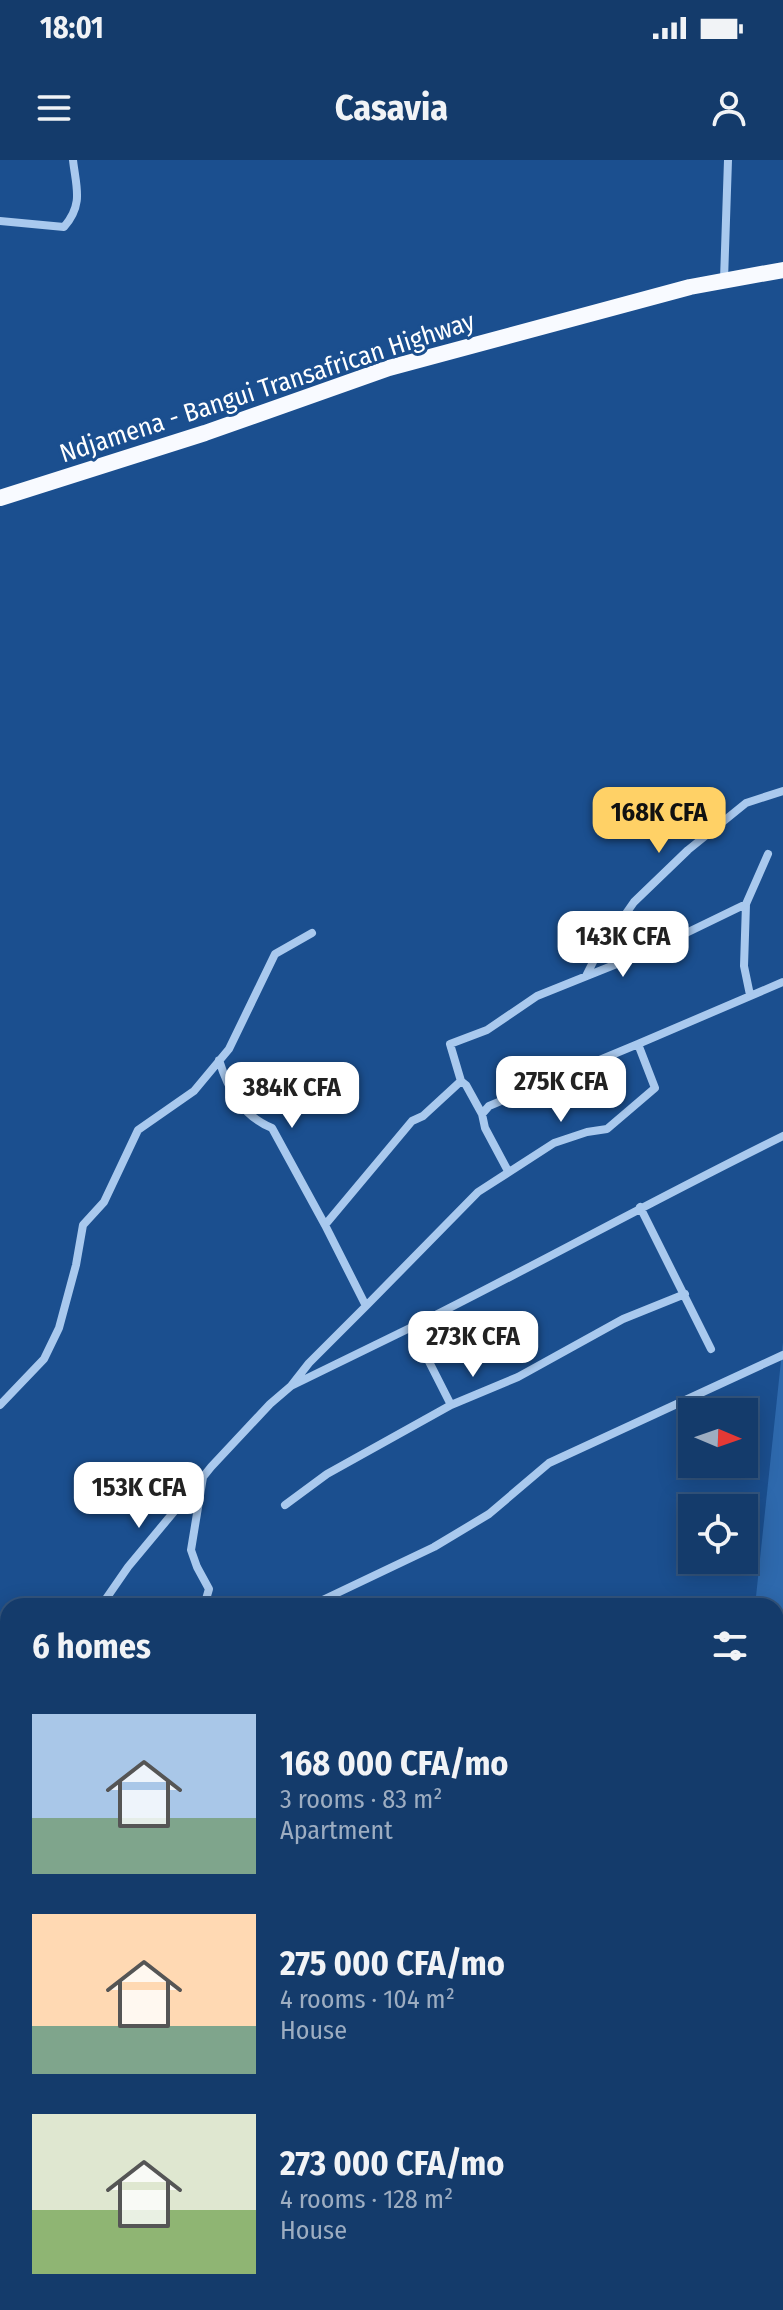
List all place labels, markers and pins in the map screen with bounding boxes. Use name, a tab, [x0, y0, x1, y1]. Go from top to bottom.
pin: 168K CFA	[576, 787, 742, 855]
pin: 143K CFA	[540, 911, 706, 979]
pin: 275K CFA	[478, 1056, 644, 1124]
pin: 384K CFA	[209, 1062, 375, 1130]
pin: 273K CFA	[390, 1311, 556, 1379]
pin: 153K CFA	[56, 1462, 222, 1530]

